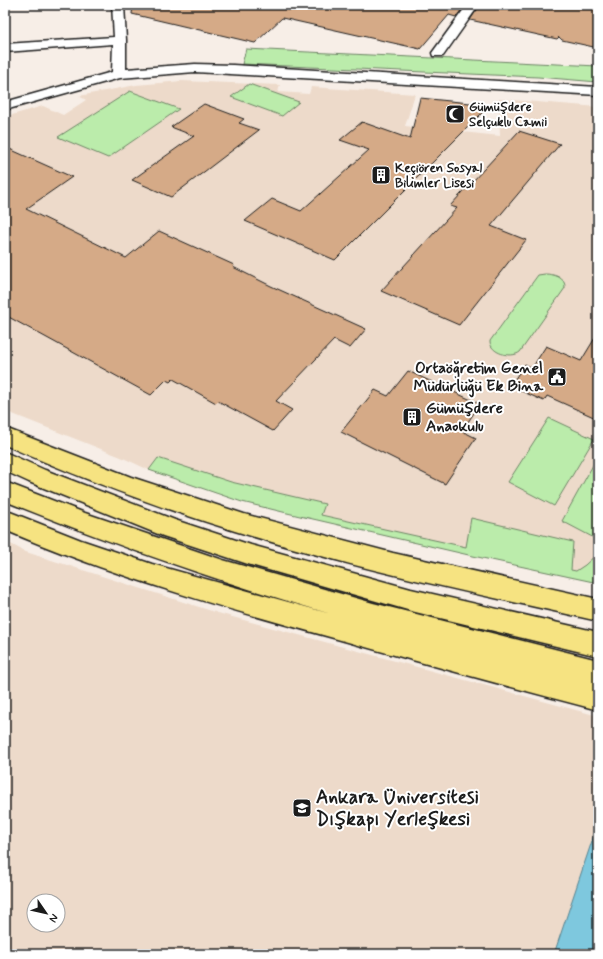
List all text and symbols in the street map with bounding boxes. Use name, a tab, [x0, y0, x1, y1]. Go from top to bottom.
place label: Gümüşdere Selçuklu Camii	[469, 99, 547, 131]
mosque icon: Gümüşdere Selçuklu Camii	[444, 103, 466, 125]
place label: Keçiören Sosyal Bilimler Lisesi	[395, 160, 482, 192]
building icon: Keçiören Sosyal Bilimler Lisesi	[370, 164, 392, 186]
place label: Ortaöğretim Genel Müdürlüğü Ek Bina	[413, 358, 543, 398]
public building icon: Ortaöğretim Genel Müdürlüğü Ek Bina	[546, 366, 568, 388]
place label: Gümüşdere Anaokulu	[426, 398, 503, 437]
building icon: Gümüşdere Anaokulu	[401, 406, 423, 428]
place label: Ankara Üniversitesi Dışkapı Yerleşkesi	[316, 785, 479, 832]
school or university icon: Ankara Üniversitesi Dışkapı Yerleşkesi	[291, 797, 313, 819]
north arrow	[26, 893, 66, 933]
text: N	[46, 911, 61, 925]

